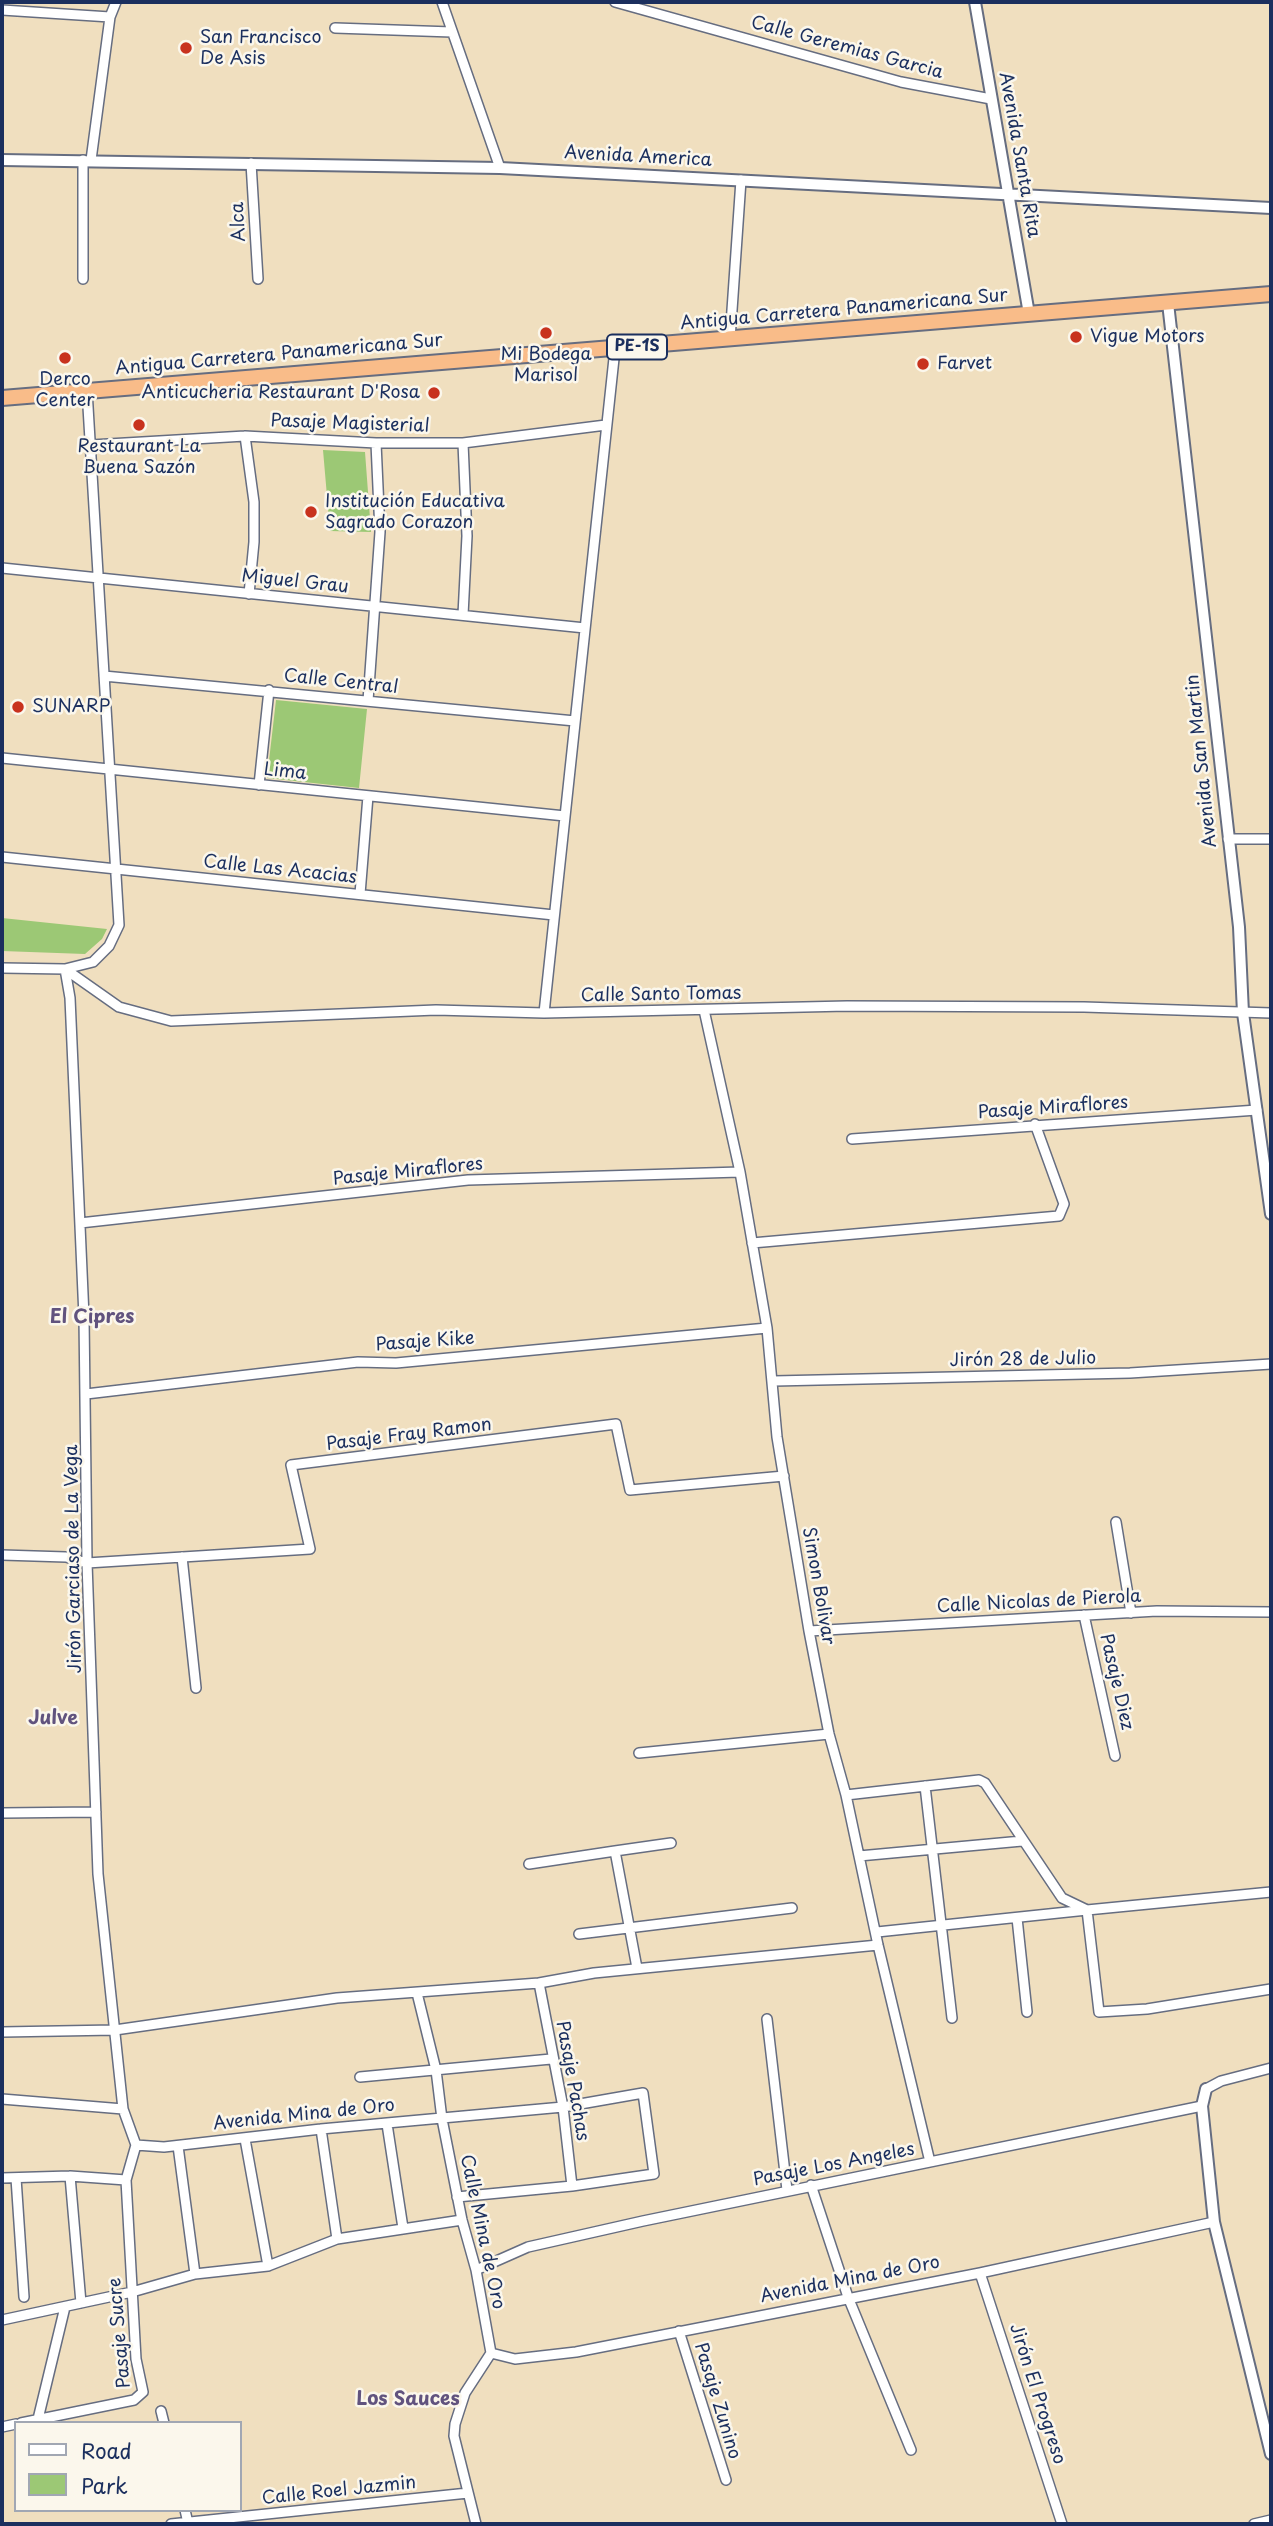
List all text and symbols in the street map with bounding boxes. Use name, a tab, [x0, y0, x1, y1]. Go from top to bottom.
street label: Calle Geremias Garcia	[748, 12, 946, 84]
place label: San Francisco De Asis	[200, 27, 321, 70]
marker: San Francisco De Asis	[178, 40, 194, 56]
street label: Avenida Santa Rita	[994, 70, 1044, 240]
street label: Avenida America	[564, 142, 712, 172]
street label: Alca	[227, 202, 251, 242]
street label: Antigua Carretera Panamericana Sur	[679, 285, 1009, 335]
marker: Mi Bodega Marisol	[538, 325, 554, 341]
place label: Vigue Motors	[1090, 326, 1205, 348]
marker: Vigue Motors	[1068, 329, 1084, 345]
street label: Antigua Carretera Panamericana Sur	[114, 330, 444, 380]
road number: PE-1S	[607, 334, 667, 360]
place label: Mi Bodega Marisol	[500, 344, 592, 386]
marker: Derco Center	[57, 350, 73, 366]
place label: Farvet	[937, 353, 992, 375]
marker: Farvet	[915, 356, 931, 372]
place label: Derco Center	[35, 369, 95, 412]
place label: Anticucheria Restaurant D'Rosa	[142, 382, 420, 404]
marker: Anticucheria Restaurant D'Rosa	[426, 385, 442, 401]
street label: Pasaje Magisterial	[270, 410, 430, 438]
marker: Restaurant La Buena Sazón	[131, 417, 147, 433]
place label: Restaurant La Buena Sazón	[77, 436, 201, 478]
place label: Institución Educativa Sagrado Corazon	[325, 491, 505, 534]
marker: Institución Educativa Sagrado Corazon	[303, 504, 319, 520]
street label: Miguel Grau	[240, 566, 350, 598]
street label: Calle Central	[283, 665, 399, 699]
street label: Avenida San Martin	[1182, 673, 1222, 849]
place label: SUNARP	[32, 696, 110, 718]
marker: SUNARP	[10, 699, 26, 715]
street label: Lima	[263, 759, 307, 785]
street label: Calle Las Acacias	[202, 851, 358, 889]
street label: Calle Santo Tomas	[581, 983, 741, 1007]
street label: Pasaje Miraflores	[977, 1092, 1129, 1124]
street label: Pasaje Miraflores	[332, 1153, 484, 1191]
district label: El Cipres	[50, 1307, 134, 1329]
street label: Pasaje Kike	[375, 1328, 475, 1356]
street label: Jirón 28 de Julio	[950, 1348, 1096, 1372]
street label: Pasaje Fray Ramon	[325, 1414, 493, 1456]
street label: Jirón Garciaso de La Vega	[61, 1444, 87, 1674]
street label: Simon Bolivar	[797, 1526, 839, 1646]
street label: Calle Nicolas de Pierola	[936, 1586, 1142, 1618]
street label: Pasaje Diez	[1094, 1632, 1138, 1732]
district label: Julve	[28, 1708, 78, 1730]
street label: Pasaje Pachas	[551, 2019, 593, 2143]
street label: Avenida Mina de Oro	[212, 2095, 396, 2135]
street label: Pasaje Los Angeles	[752, 2139, 916, 2191]
street label: Calle Mina de Oro	[455, 2153, 509, 2311]
street label: Avenida Mina de Oro	[758, 2252, 942, 2308]
street label: Pasaje Sucre	[104, 2277, 136, 2389]
street label: Jirón El Progreso	[1004, 2321, 1070, 2467]
street label: Pasaje Zunino	[689, 2340, 745, 2462]
district label: Los Sauces	[356, 2389, 460, 2411]
legend	[14, 2421, 242, 2512]
text: Road	[81, 2434, 132, 2466]
text: Park	[81, 2469, 128, 2501]
street label: Calle Roel Jazmin	[261, 2472, 417, 2510]

